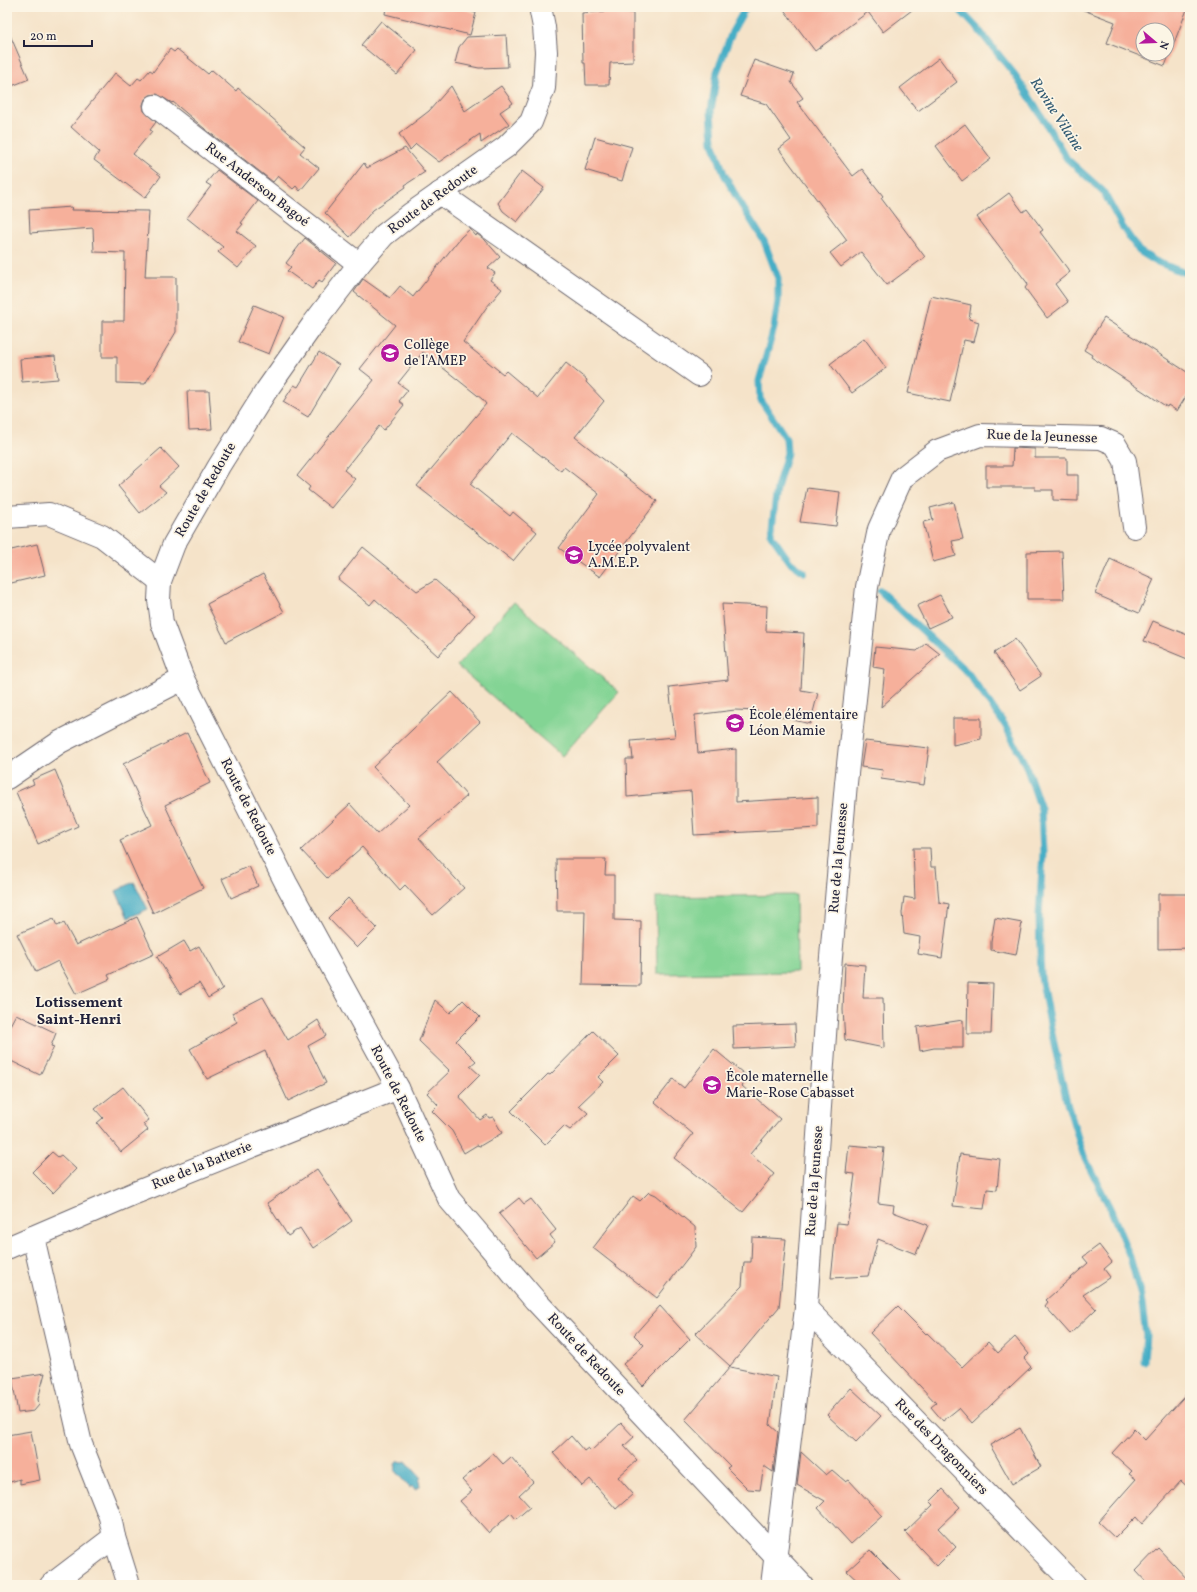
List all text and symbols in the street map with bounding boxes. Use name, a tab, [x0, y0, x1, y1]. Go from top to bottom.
scale bar	[24, 22, 92, 48]
north arrow	[1135, 22, 1175, 62]
text: 20 m	[30, 29, 57, 45]
text: N	[1155, 39, 1171, 51]
water label: Ravine Vilaine	[1024, 74, 1088, 157]
street label: Rue Anderson Bagoé	[201, 138, 313, 232]
street label: Route de Redoute	[384, 161, 482, 239]
place label: Collège de l'AMEP	[404, 336, 466, 371]
school or university icon: Collège de l'AMEP	[379, 342, 401, 364]
street label: Rue de la Jeunesse	[986, 426, 1098, 448]
street label: Route de Redoute	[171, 439, 241, 541]
place label: Lycée polyvalent A.M.E.P.	[588, 538, 690, 573]
school or university icon: Lycée polyvalent A.M.E.P.	[563, 544, 585, 566]
place label: École élémentaire Léon Mamie	[749, 706, 858, 741]
school or university icon: École élémentaire Léon Mamie	[724, 712, 746, 734]
street label: Route de Redoute	[215, 755, 281, 859]
street label: Rue de la Jeunesse	[825, 802, 853, 914]
district label: Lotissement Saint-Henri	[35, 993, 123, 1031]
street label: Route de Redoute	[365, 1042, 431, 1146]
place label: École maternelle Marie-Rose Cabasset	[726, 1068, 855, 1103]
school or university icon: École maternelle Marie-Rose Cabasset	[701, 1074, 723, 1096]
street label: Rue de la Jeunesse	[802, 1125, 828, 1237]
street label: Rue de la Batterie	[149, 1137, 255, 1195]
street label: Route de Redoute	[543, 1309, 630, 1401]
street label: Rue des Dragonniers	[890, 1395, 992, 1499]

